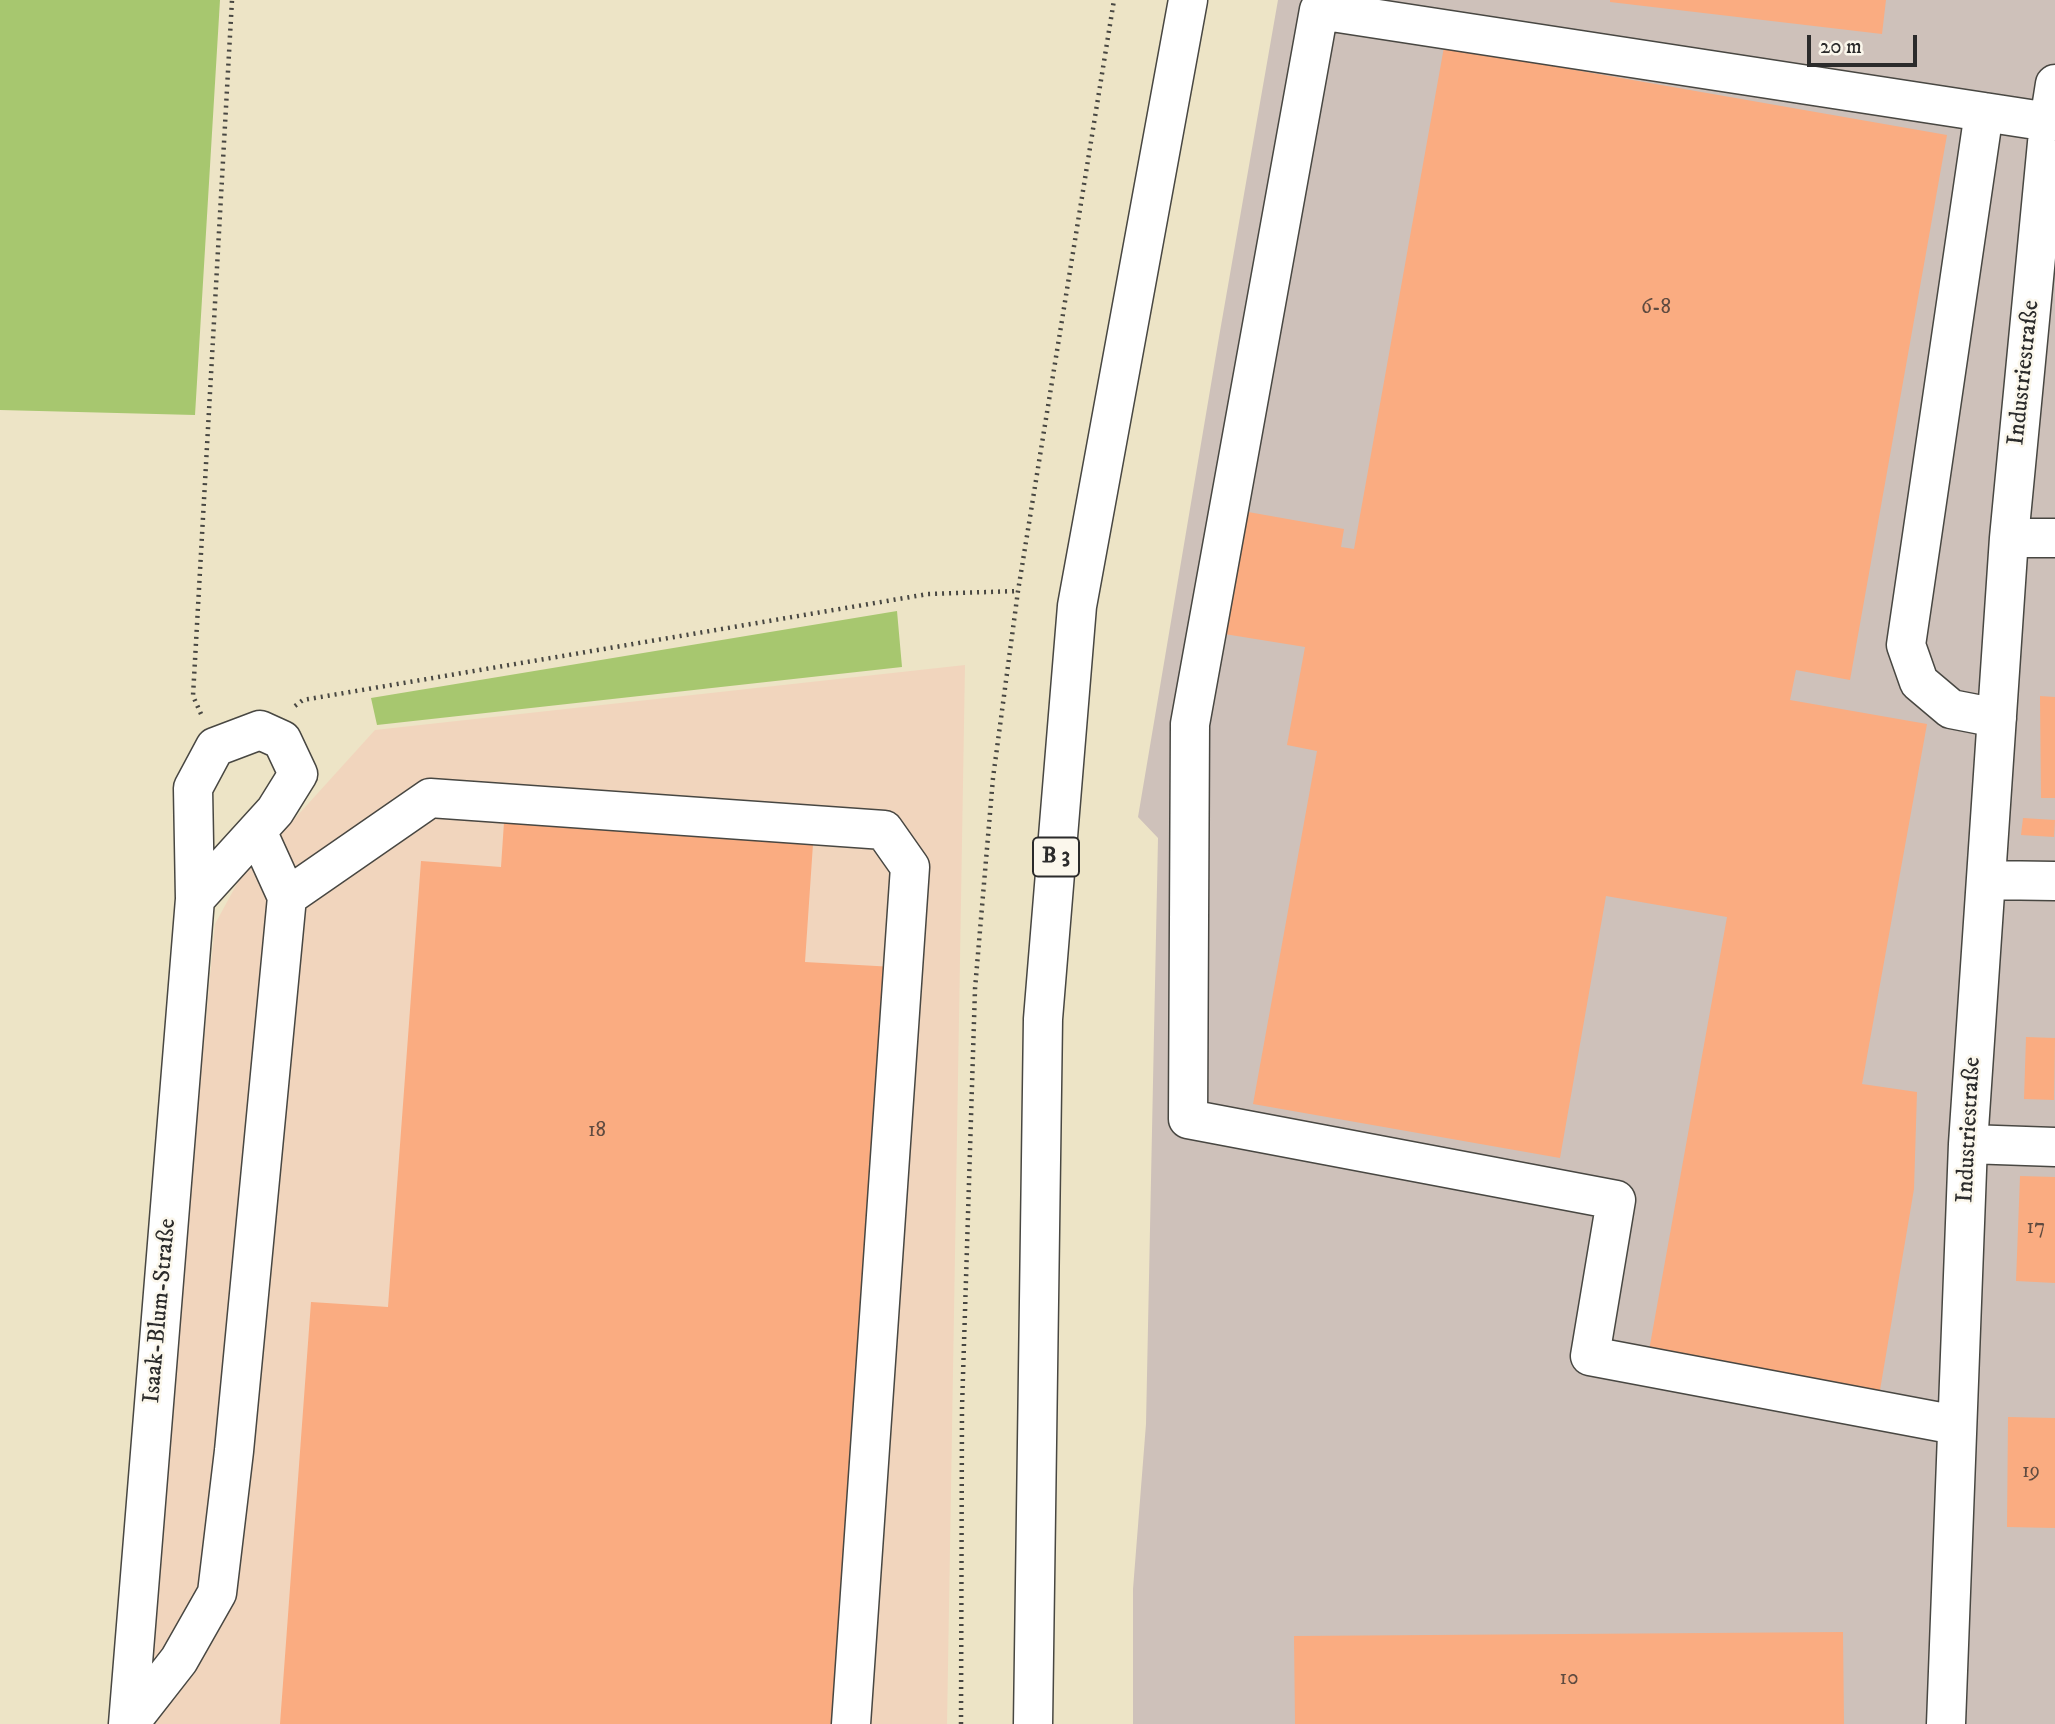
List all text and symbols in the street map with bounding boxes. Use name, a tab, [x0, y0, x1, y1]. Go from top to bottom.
scale bar	[1810, 21, 1920, 65]
text: 20 m	[1820, 34, 1862, 60]
house number: 6-8	[1641, 296, 1671, 322]
street label: Industriestraße	[2003, 299, 2047, 447]
road number: B 3	[1033, 838, 1079, 876]
street label: Industriestraße	[1952, 1056, 1988, 1204]
house number: 18	[588, 1119, 606, 1145]
house number: 17	[2027, 1216, 2045, 1242]
street label: Isaak-Blum-Straße	[139, 1217, 183, 1405]
house number: 19	[2022, 1460, 2040, 1486]
house number: 10	[1560, 1667, 1578, 1693]

